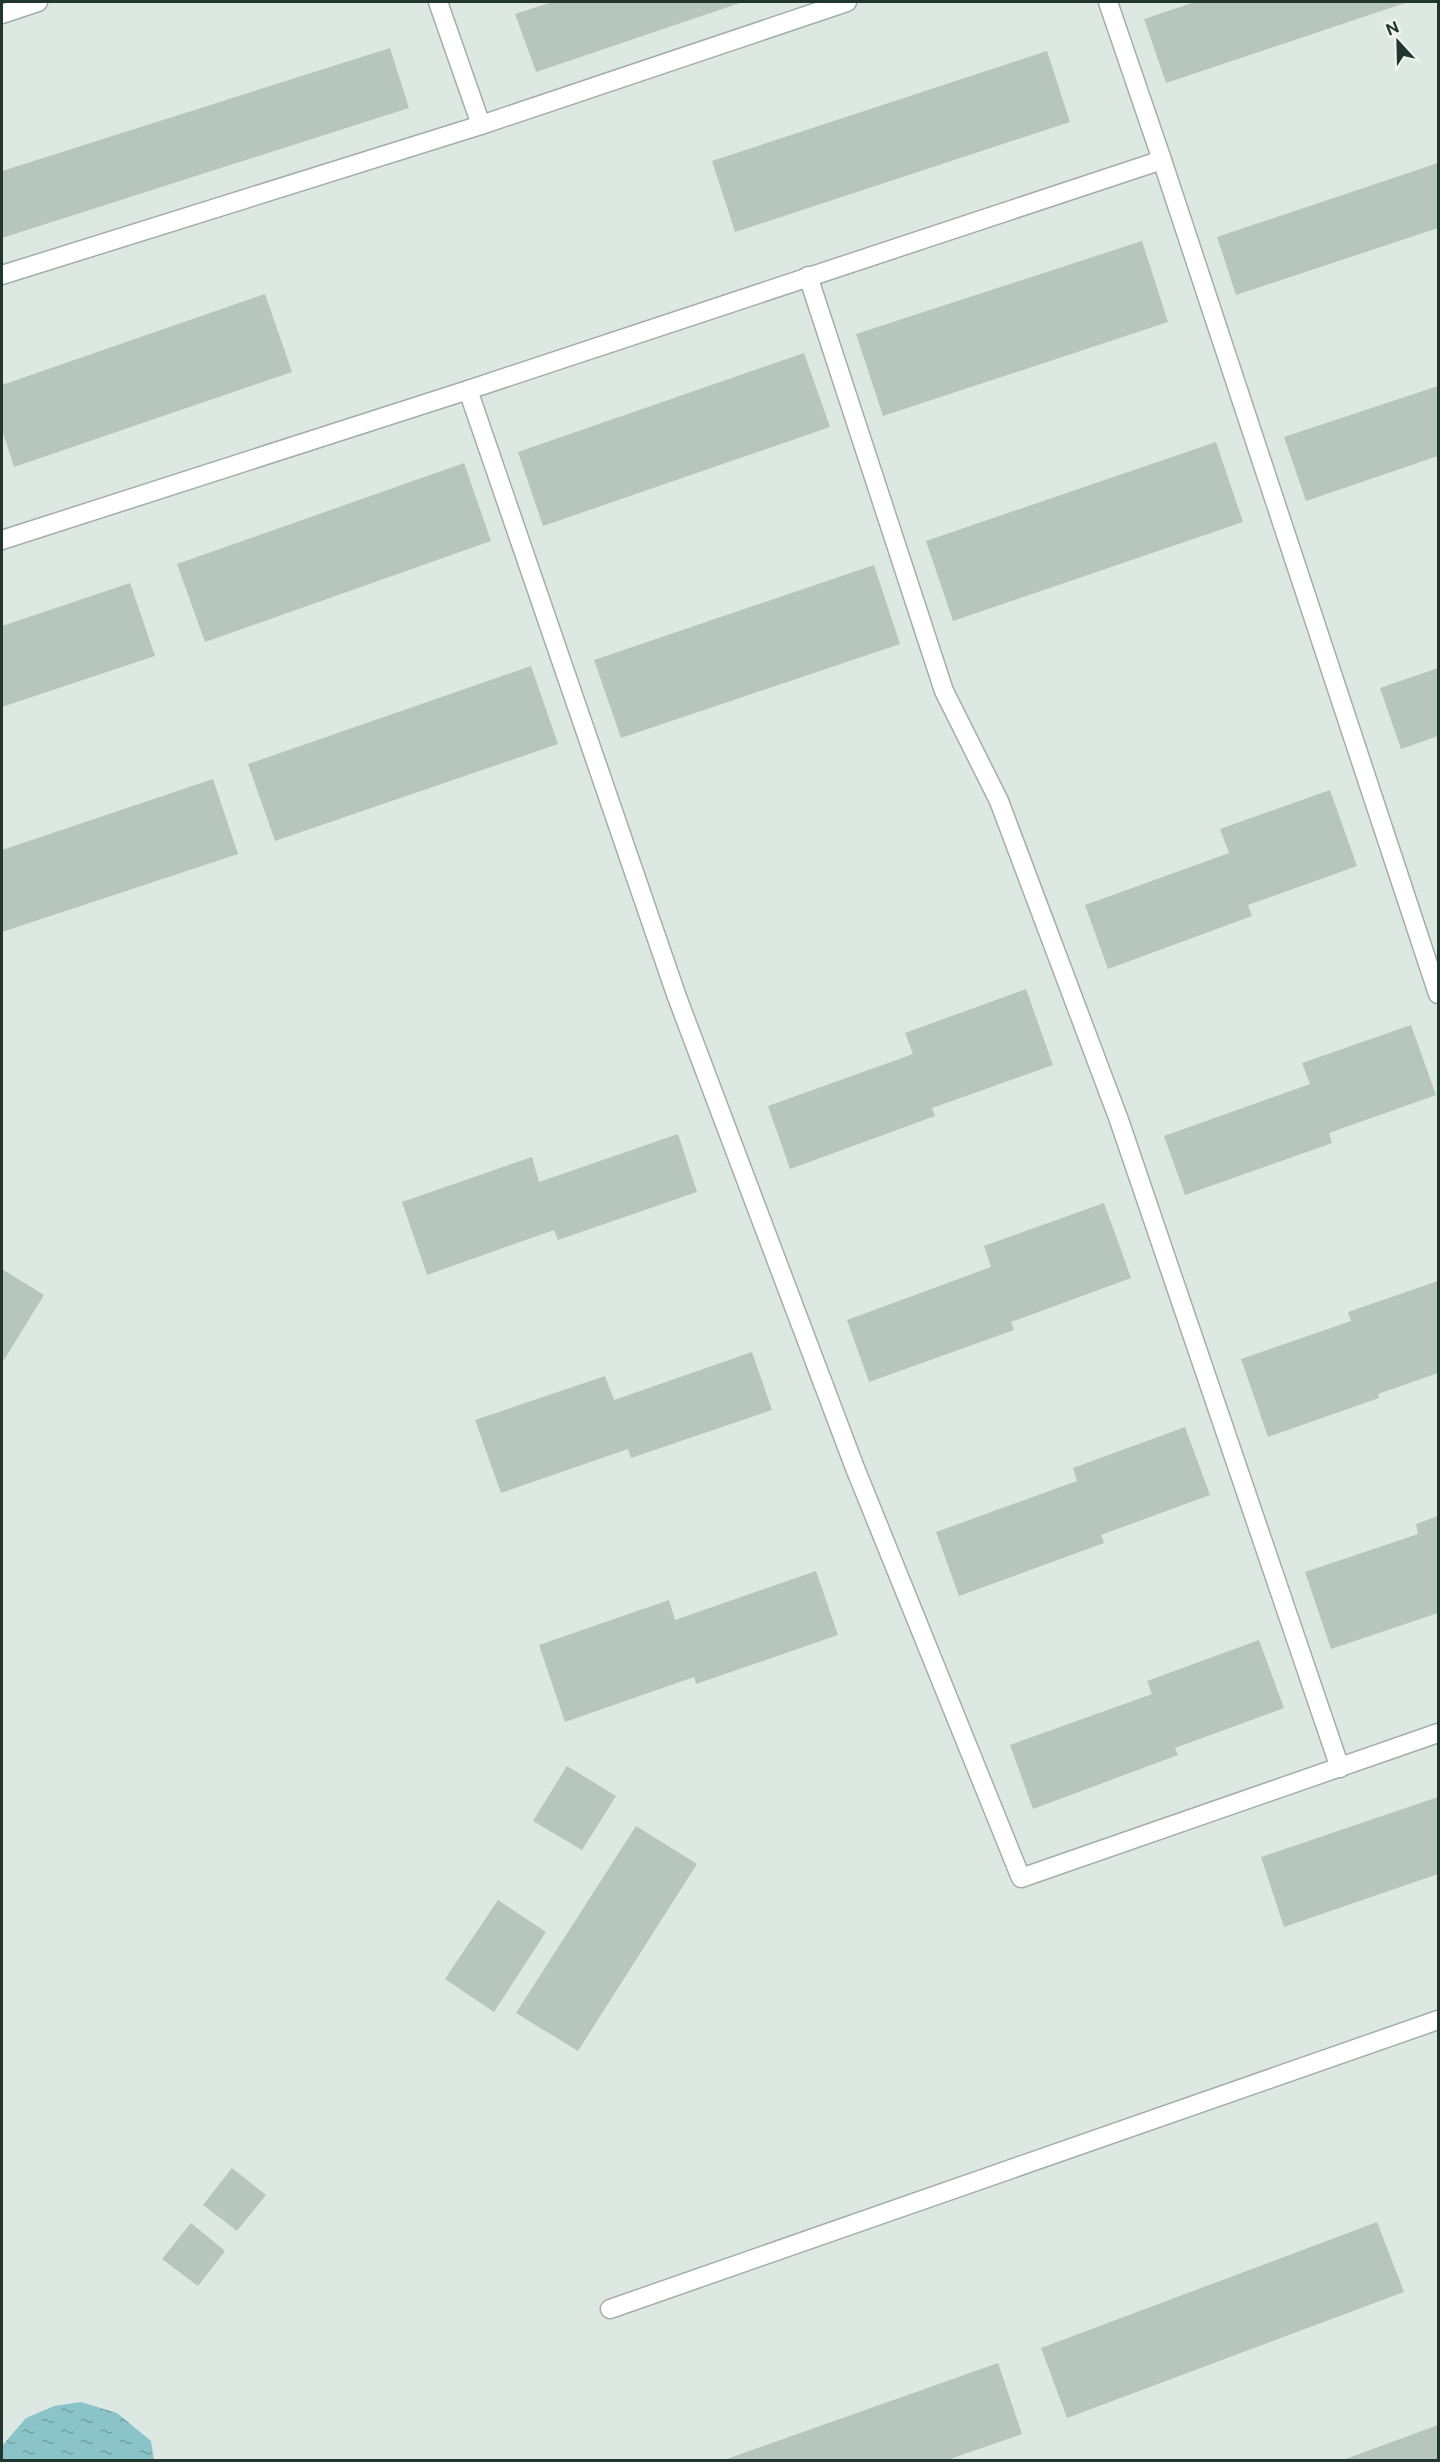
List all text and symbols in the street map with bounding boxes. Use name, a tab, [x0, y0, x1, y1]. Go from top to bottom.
north arrow	[1368, 12, 1428, 72]
text: N	[1383, 17, 1402, 40]

